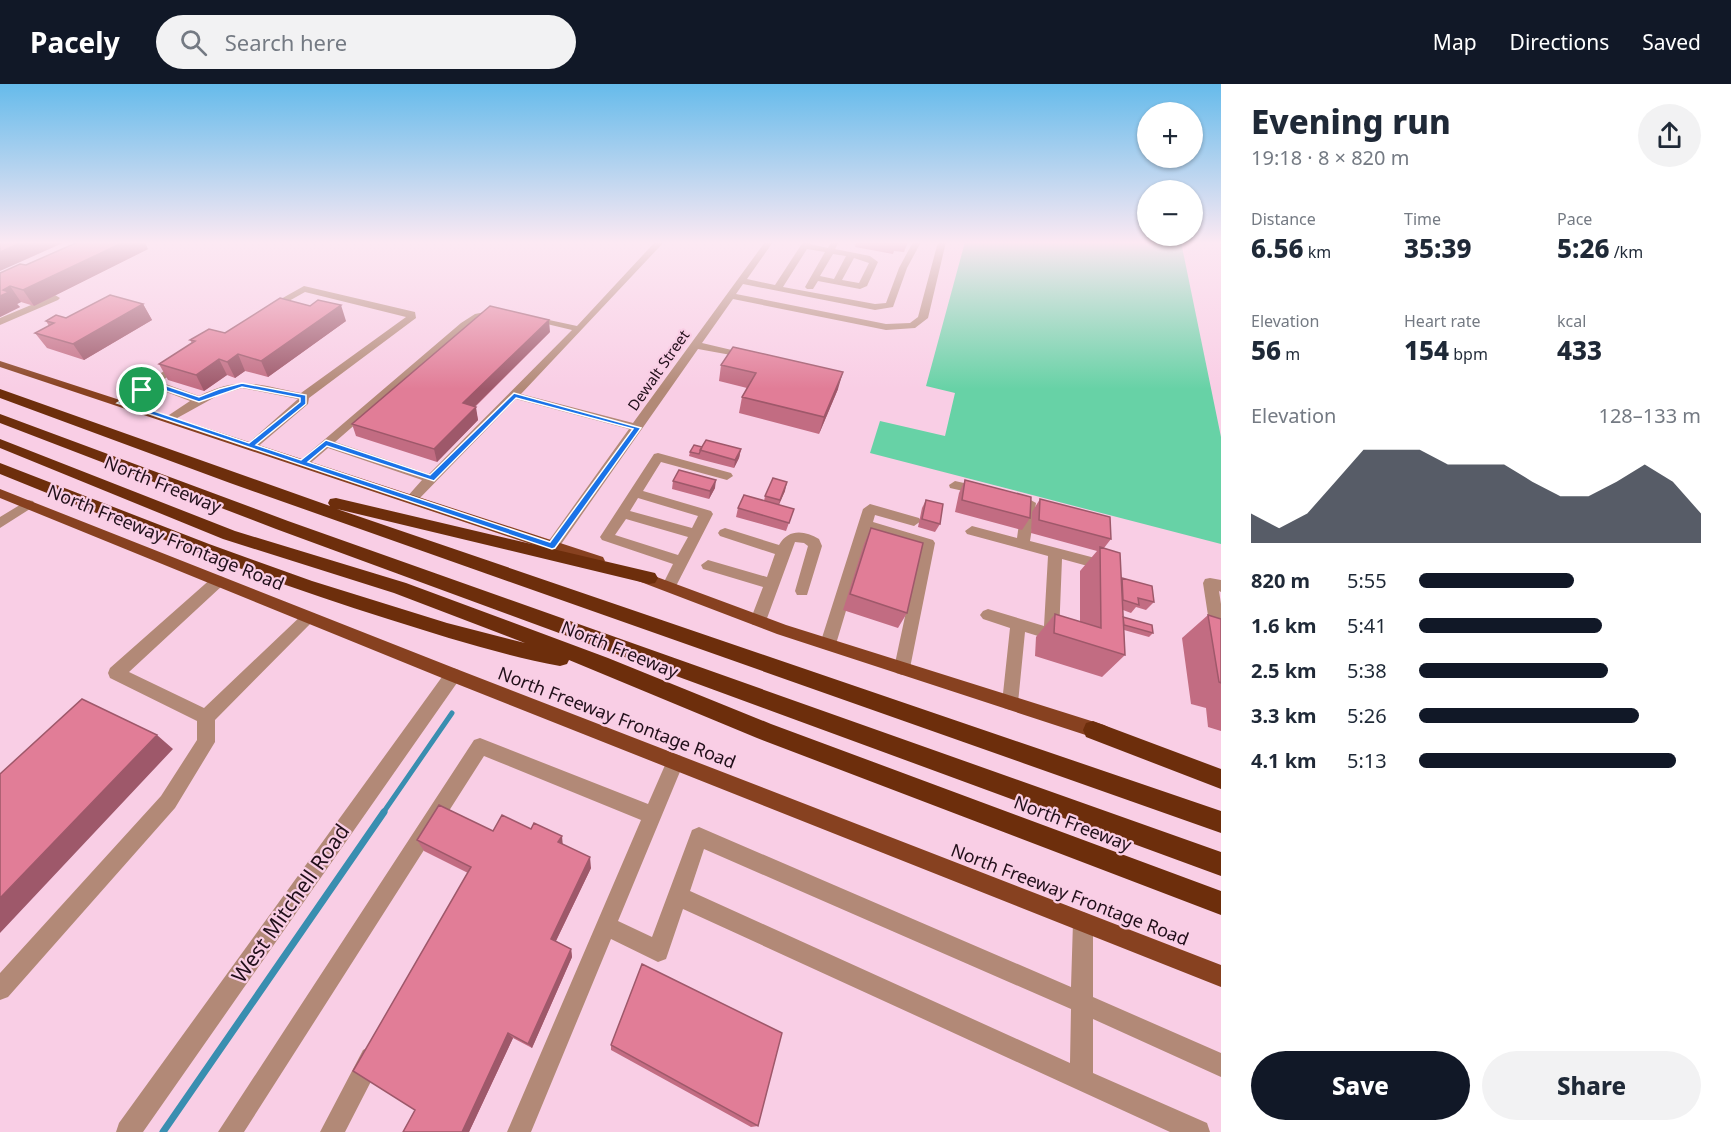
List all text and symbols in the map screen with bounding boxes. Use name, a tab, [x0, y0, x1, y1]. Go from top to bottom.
search box	[156, 15, 576, 69]
text: Pacely	[30, 23, 120, 61]
icon: search	[177, 26, 210, 59]
text: Search here	[225, 27, 347, 57]
text: Map	[1433, 28, 1477, 56]
text: Directions	[1510, 28, 1609, 56]
text: Saved	[1642, 28, 1701, 56]
text: Evening run	[1251, 99, 1451, 144]
map controls	[1137, 102, 1203, 246]
button: +	[1137, 102, 1203, 168]
button: share	[1638, 104, 1701, 167]
text: 19:18 · 8 × 820 m	[1251, 144, 1409, 171]
button: −	[1137, 180, 1203, 246]
text: Distance	[1251, 208, 1316, 230]
text: Time	[1404, 208, 1441, 230]
text: Pace	[1557, 208, 1592, 230]
text: 6.56	[1251, 230, 1304, 266]
text: 35:39	[1404, 230, 1472, 266]
text: 5:26	[1557, 230, 1610, 266]
text: km	[1304, 241, 1331, 263]
text: /km	[1610, 241, 1643, 263]
text: Elevation	[1251, 310, 1319, 332]
text: Heart rate	[1404, 310, 1480, 332]
text: kcal	[1557, 310, 1586, 332]
street label: Dewalt Street	[623, 325, 694, 414]
text: 56	[1251, 332, 1281, 368]
text: 154	[1404, 332, 1449, 368]
text: 433	[1557, 332, 1602, 368]
text: m	[1281, 343, 1300, 365]
text: bpm	[1449, 343, 1488, 365]
pin	[116, 364, 167, 415]
icon: arrive	[125, 373, 158, 406]
text: Elevation	[1251, 402, 1336, 429]
text: 128–133 m	[1598, 402, 1701, 429]
street label: North Freeway	[101, 450, 226, 519]
street label: North Freeway Frontage Road	[44, 478, 288, 596]
text: 820 m	[1251, 567, 1310, 594]
text: 5:55	[1347, 567, 1387, 594]
text: 1.6 km	[1251, 612, 1317, 639]
text: 5:41	[1347, 612, 1387, 639]
street label: North Freeway	[558, 615, 683, 684]
text: 2.5 km	[1251, 657, 1317, 684]
text: 5:38	[1347, 657, 1387, 684]
street label: North Freeway Frontage Road	[495, 660, 739, 774]
text: 3.3 km	[1251, 702, 1317, 729]
text: 5:26	[1347, 702, 1387, 729]
text: 4.1 km	[1251, 747, 1317, 774]
text: 5:13	[1347, 747, 1387, 774]
street label: North Freeway	[1011, 790, 1136, 857]
street label: West Mitchell Road	[225, 818, 355, 988]
street label: North Freeway Frontage Road	[948, 837, 1192, 951]
button: Save	[1251, 1051, 1470, 1120]
button: Share	[1482, 1051, 1701, 1120]

